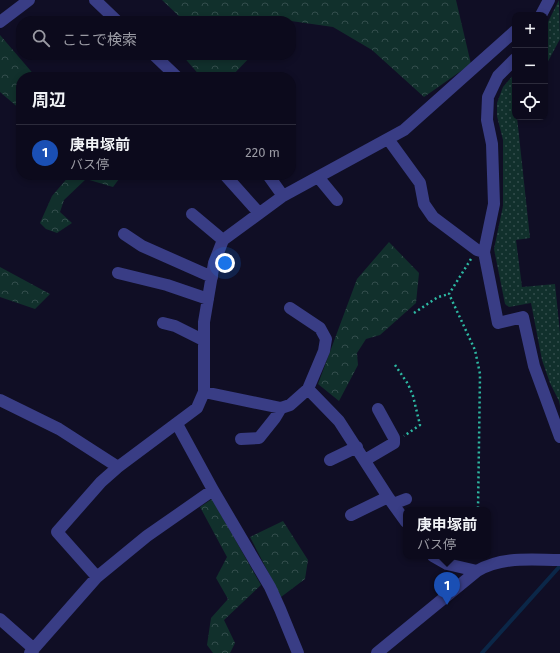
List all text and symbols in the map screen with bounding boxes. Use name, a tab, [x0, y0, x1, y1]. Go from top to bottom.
map controls	[512, 12, 548, 120]
button: +	[512, 12, 548, 48]
search box	[16, 16, 296, 60]
icon: search	[30, 27, 52, 49]
text: ここで検索	[62, 31, 137, 49]
button: −	[512, 48, 548, 84]
button: locate	[512, 84, 548, 120]
text: 周辺	[32, 90, 66, 111]
text: 庚申塚前	[70, 136, 130, 154]
text: 1	[42, 145, 48, 160]
text: 220 m	[245, 145, 280, 160]
text: バス停	[70, 157, 109, 172]
your location	[215, 253, 235, 273]
popup	[403, 507, 491, 559]
text: 庚申塚前	[417, 516, 477, 534]
text: バス停	[417, 537, 456, 552]
pin: 1	[434, 572, 460, 605]

